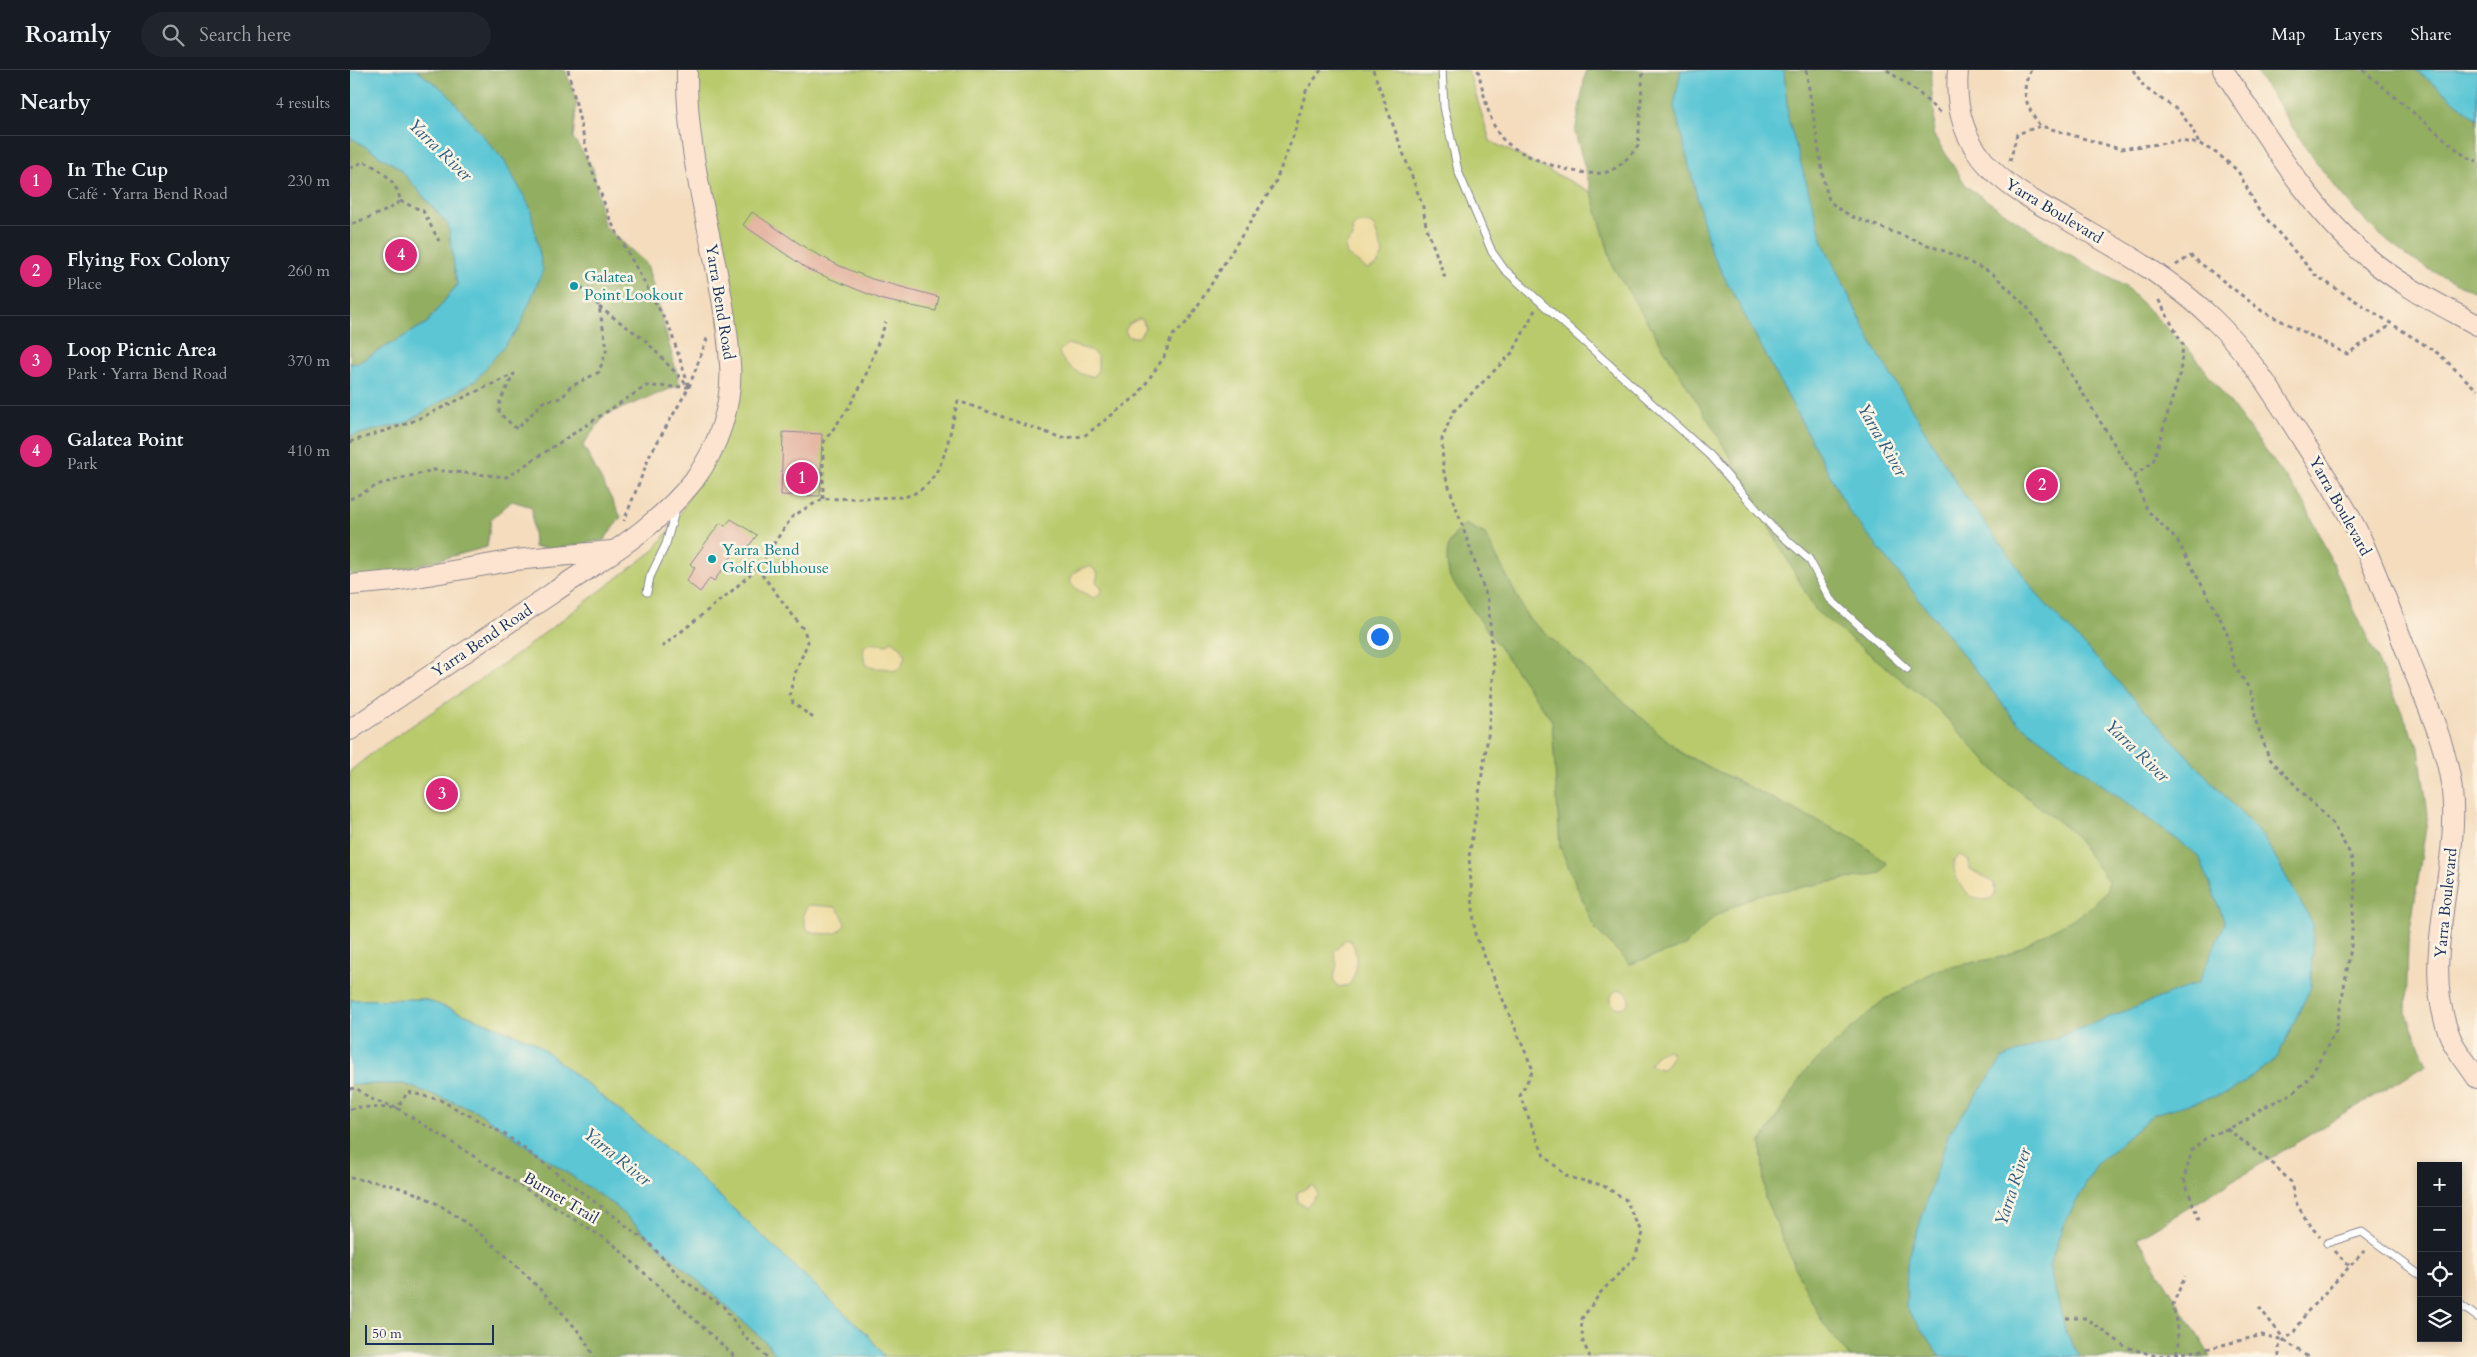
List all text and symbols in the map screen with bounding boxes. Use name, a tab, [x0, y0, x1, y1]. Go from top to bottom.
search box	[141, 12, 491, 57]
text: Roamly	[25, 18, 111, 51]
icon: search	[159, 21, 187, 49]
text: Search here	[199, 22, 291, 48]
text: Map	[2271, 22, 2306, 47]
text: Layers	[2334, 22, 2383, 47]
text: Share	[2411, 22, 2452, 47]
text: Nearby	[20, 88, 91, 117]
text: 4 results	[276, 92, 330, 114]
water label: Yarra River	[402, 113, 479, 188]
text: In The Cup	[67, 157, 168, 183]
text: 1	[32, 170, 40, 192]
text: 230 m	[288, 170, 330, 192]
street label: Yarra Boulevard	[2001, 173, 2108, 249]
text: Café · Yarra Bend Road	[67, 183, 228, 205]
pin: 4	[385, 236, 417, 274]
street label: Yarra Bend Road	[700, 243, 740, 362]
text: Flying Fox Colony	[67, 247, 230, 273]
text: 2	[32, 260, 40, 282]
text: 260 m	[288, 260, 330, 282]
place label: Galatea Point Lookout	[584, 266, 683, 306]
text: Place	[67, 273, 102, 295]
marker: Galatea Point Lookout	[568, 280, 580, 292]
text: Loop Picnic Area	[67, 337, 217, 363]
text: 3	[32, 350, 40, 372]
text: 370 m	[288, 350, 330, 372]
text: Park · Yarra Bend Road	[67, 363, 227, 385]
water label: Yarra River	[1851, 399, 1914, 482]
text: Galatea Point	[67, 427, 183, 453]
text: 4	[32, 440, 40, 462]
text: 410 m	[288, 440, 330, 462]
street label: Yarra Boulevard	[2304, 452, 2377, 560]
text: Park	[67, 453, 98, 475]
pin: 1	[786, 459, 818, 497]
pin: 2	[2026, 466, 2058, 504]
place label: Yarra Bend Golf Clubhouse	[722, 539, 829, 579]
marker: Yarra Bend Golf Clubhouse	[706, 553, 718, 565]
street label: Yarra Bend Road	[427, 599, 537, 683]
your location	[1367, 624, 1393, 650]
water label: Yarra River	[2099, 714, 2176, 789]
pin: 3	[426, 775, 458, 813]
street label: Yarra Boulevard	[2429, 846, 2463, 959]
water label: Yarra River	[578, 1122, 657, 1193]
water label: Yarra River	[1989, 1144, 2038, 1229]
map controls	[2417, 1162, 2462, 1342]
button: +	[2417, 1162, 2462, 1207]
street label: Burnet Trail	[519, 1167, 603, 1229]
button: −	[2417, 1207, 2462, 1252]
button: locate	[2417, 1252, 2462, 1297]
button: layers	[2417, 1297, 2462, 1342]
scale bar	[365, 1322, 494, 1345]
text: 50 m	[372, 1324, 402, 1343]

